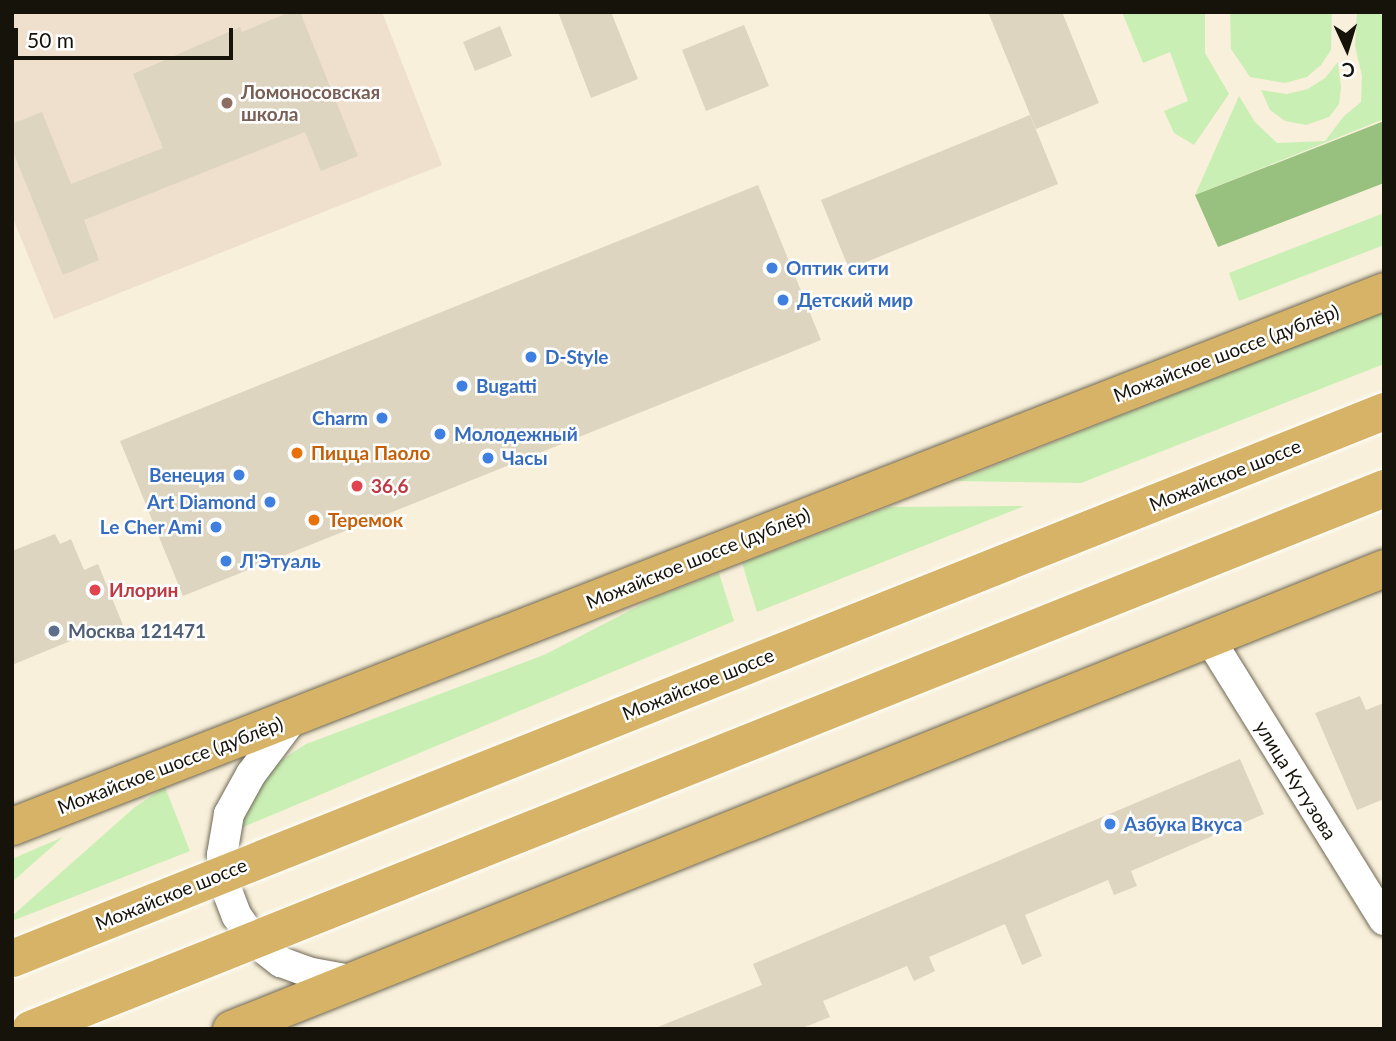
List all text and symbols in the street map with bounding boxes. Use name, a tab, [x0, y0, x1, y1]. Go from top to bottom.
scale bar	[18, 14, 236, 58]
north arrow	[1312, 14, 1382, 84]
text: 50 m	[27, 27, 74, 52]
text: С	[1341, 59, 1356, 82]
place label: Ломоносовская школа	[241, 81, 380, 125]
marker: Ломоносовская школа	[219, 95, 235, 111]
place label: Оптик сити	[786, 257, 889, 279]
marker: Оптик сити	[764, 260, 780, 276]
place label: Детский мир	[797, 289, 913, 311]
marker: Детский мир	[775, 292, 791, 308]
street label: Можайское шоссе (дублёр)	[1110, 299, 1342, 407]
place label: D-Style	[545, 346, 608, 368]
marker: D-Style	[523, 349, 539, 365]
place label: Bugatti	[476, 375, 537, 397]
marker: Bugatti	[454, 378, 470, 394]
place label: Charm	[312, 407, 368, 429]
marker: Charm	[374, 410, 390, 426]
place label: Молодежный	[454, 423, 578, 445]
marker: Молодежный	[432, 426, 448, 442]
street label: Можайское шоссе	[1146, 434, 1304, 516]
place label: Пицца Паоло	[311, 442, 430, 464]
marker: Пицца Паоло	[289, 445, 305, 461]
place label: Часы	[502, 447, 547, 469]
marker: Часы	[480, 450, 496, 466]
place label: Венеция	[149, 464, 225, 486]
marker: Венеция	[231, 467, 247, 483]
place label: 36,6	[371, 475, 409, 497]
marker: 36,6	[349, 478, 365, 494]
place label: Art Diamond	[147, 491, 256, 513]
marker: Art Diamond	[262, 494, 278, 510]
street label: Можайское шоссе (дублёр)	[583, 503, 813, 613]
place label: Теремок	[328, 509, 403, 531]
marker: Теремок	[306, 512, 322, 528]
place label: Le Cher Ami	[99, 516, 202, 538]
marker: Le Cher Ami	[208, 519, 224, 535]
place label: Л'Этуаль	[240, 550, 321, 572]
marker: Л'Этуаль	[218, 553, 234, 569]
place label: Илорин	[109, 579, 178, 601]
marker: Илорин	[87, 582, 103, 598]
place label: Москва 121471	[68, 620, 206, 642]
marker: Москва 121471	[46, 623, 62, 639]
street label: Можайское шоссе	[619, 643, 777, 725]
street label: Можайское шоссе (дублёр)	[54, 711, 286, 819]
street label: улица Кутузова	[1250, 716, 1342, 844]
place label: Азбука Вкуса	[1124, 813, 1242, 835]
marker: Азбука Вкуса	[1102, 816, 1118, 832]
street label: Можайское шоссе	[92, 853, 250, 935]

